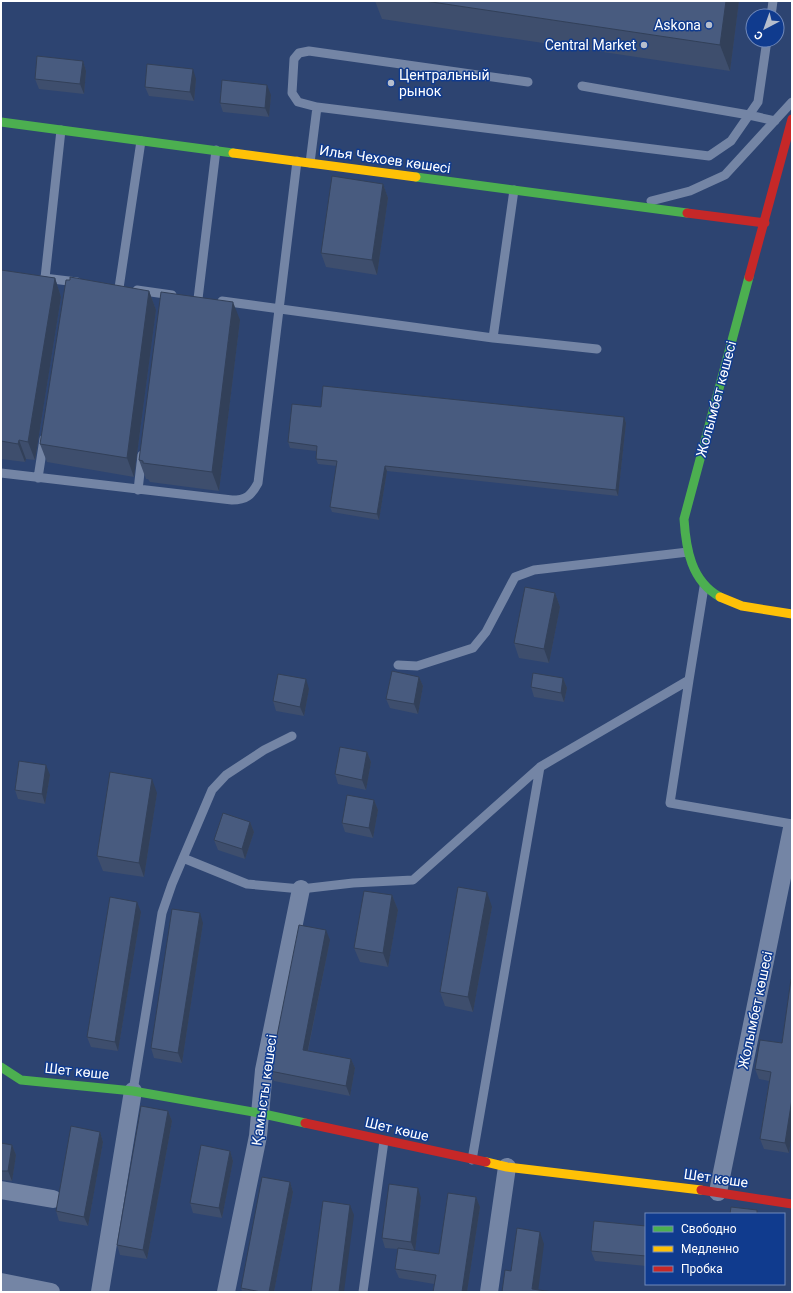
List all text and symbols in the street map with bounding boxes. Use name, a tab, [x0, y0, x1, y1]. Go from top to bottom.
north arrow	[745, 8, 785, 48]
place label: Askona	[654, 17, 701, 33]
marker: Askona	[704, 20, 714, 30]
text: С	[752, 28, 766, 42]
place label: Central Market	[545, 37, 636, 53]
marker: Central Market	[639, 40, 649, 50]
place label: Центральный рынок	[399, 67, 490, 99]
marker: Центральный рынок	[386, 78, 396, 88]
street label: Илья Чехоев көшесі	[318, 142, 452, 176]
street label: Жолымбет көшесі	[693, 339, 739, 459]
street label: Жолымбет көшесі	[735, 950, 775, 1070]
street label: Қамысты көшесі	[248, 1033, 280, 1147]
street label: Шет көше	[44, 1060, 110, 1082]
street label: Шет көше	[364, 1114, 430, 1144]
street label: Шет көше	[683, 1166, 749, 1190]
legend	[645, 1213, 785, 1285]
text: Свободно	[681, 1222, 737, 1236]
text: Медленно	[681, 1242, 739, 1256]
text: Пробка	[681, 1262, 723, 1276]

